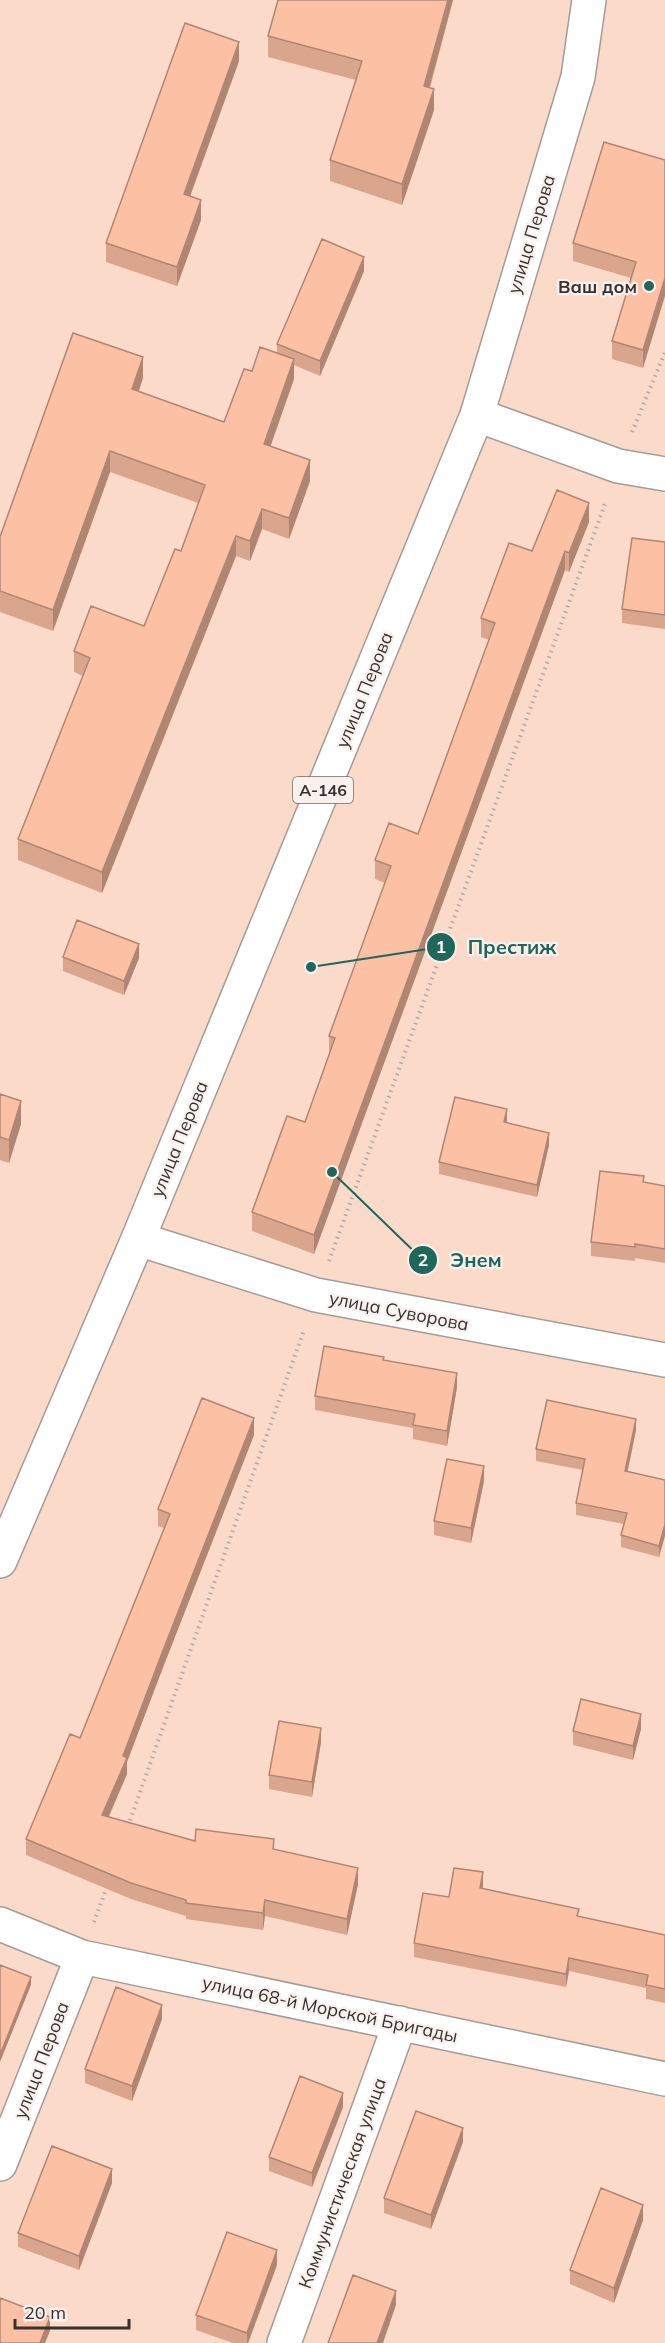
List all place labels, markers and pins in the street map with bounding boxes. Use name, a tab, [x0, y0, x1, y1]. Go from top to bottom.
place label: Ваш дом	[558, 275, 637, 298]
marker: Ваш дом	[642, 279, 656, 293]
callout: Престиж	[426, 928, 569, 966]
callout: Энем	[408, 1241, 514, 1279]

